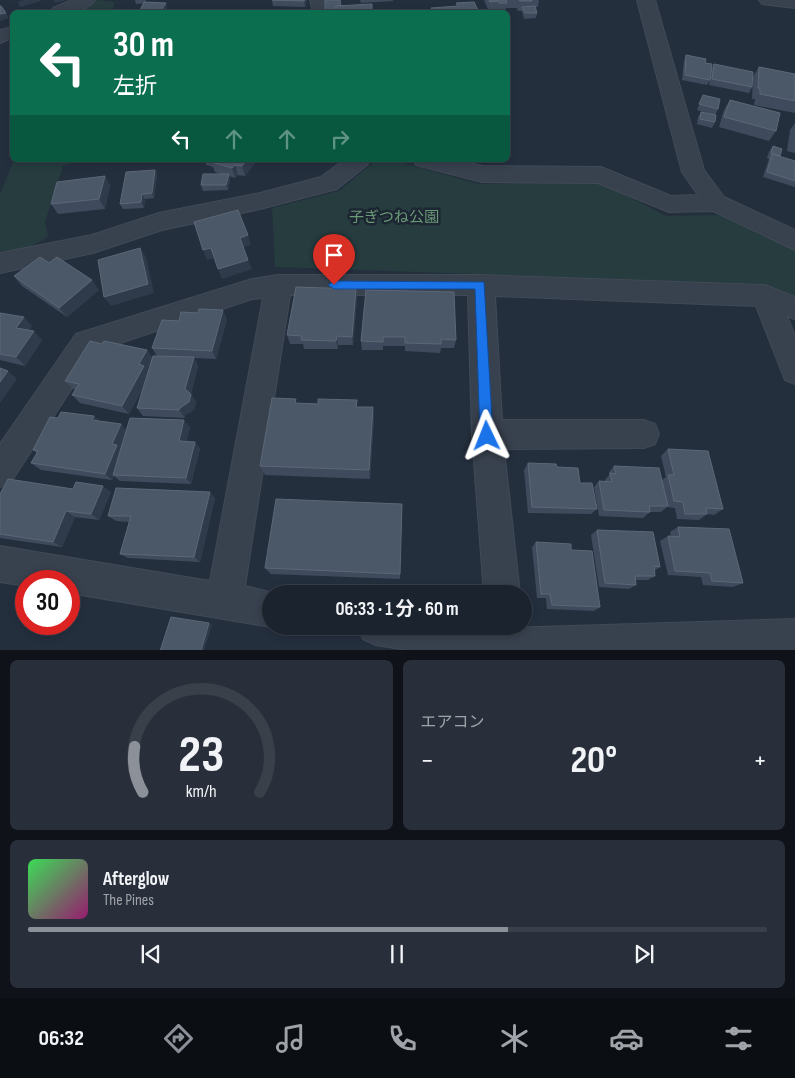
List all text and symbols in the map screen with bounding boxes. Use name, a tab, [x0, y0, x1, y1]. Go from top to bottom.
text: 30 m	[113, 24, 174, 67]
icon: left	[30, 30, 95, 95]
text: 左折	[113, 73, 157, 100]
icon: left	[167, 125, 195, 153]
icon: ahead	[220, 125, 248, 153]
icon: ahead	[273, 125, 301, 153]
icon: right	[326, 125, 354, 153]
park label: 子ぎつね公園	[349, 208, 439, 227]
pin	[313, 234, 355, 285]
icon: arrive	[320, 241, 348, 269]
position arrow	[460, 409, 512, 461]
speed limit sign: 30	[15, 570, 80, 635]
text: 06:33 · 1 分 · 60 m	[335, 598, 459, 621]
text: エアコン	[421, 713, 485, 732]
text: 23	[178, 724, 224, 787]
text: 20°	[570, 738, 617, 783]
text: −	[421, 744, 434, 777]
text: +	[753, 744, 767, 777]
text: km/h	[186, 781, 217, 802]
text: Afterglow	[103, 868, 169, 891]
text: The Pines	[103, 891, 154, 910]
icon: previous	[137, 940, 165, 968]
icon: pause	[383, 940, 411, 968]
icon: next	[630, 940, 658, 968]
icon: directions	[161, 1021, 196, 1056]
icon: music	[273, 1021, 308, 1056]
icon: phone	[385, 1021, 420, 1056]
icon: climate	[497, 1021, 532, 1056]
icon: car	[609, 1021, 644, 1056]
icon: filters	[721, 1021, 756, 1056]
text: 06:32	[39, 1025, 84, 1052]

